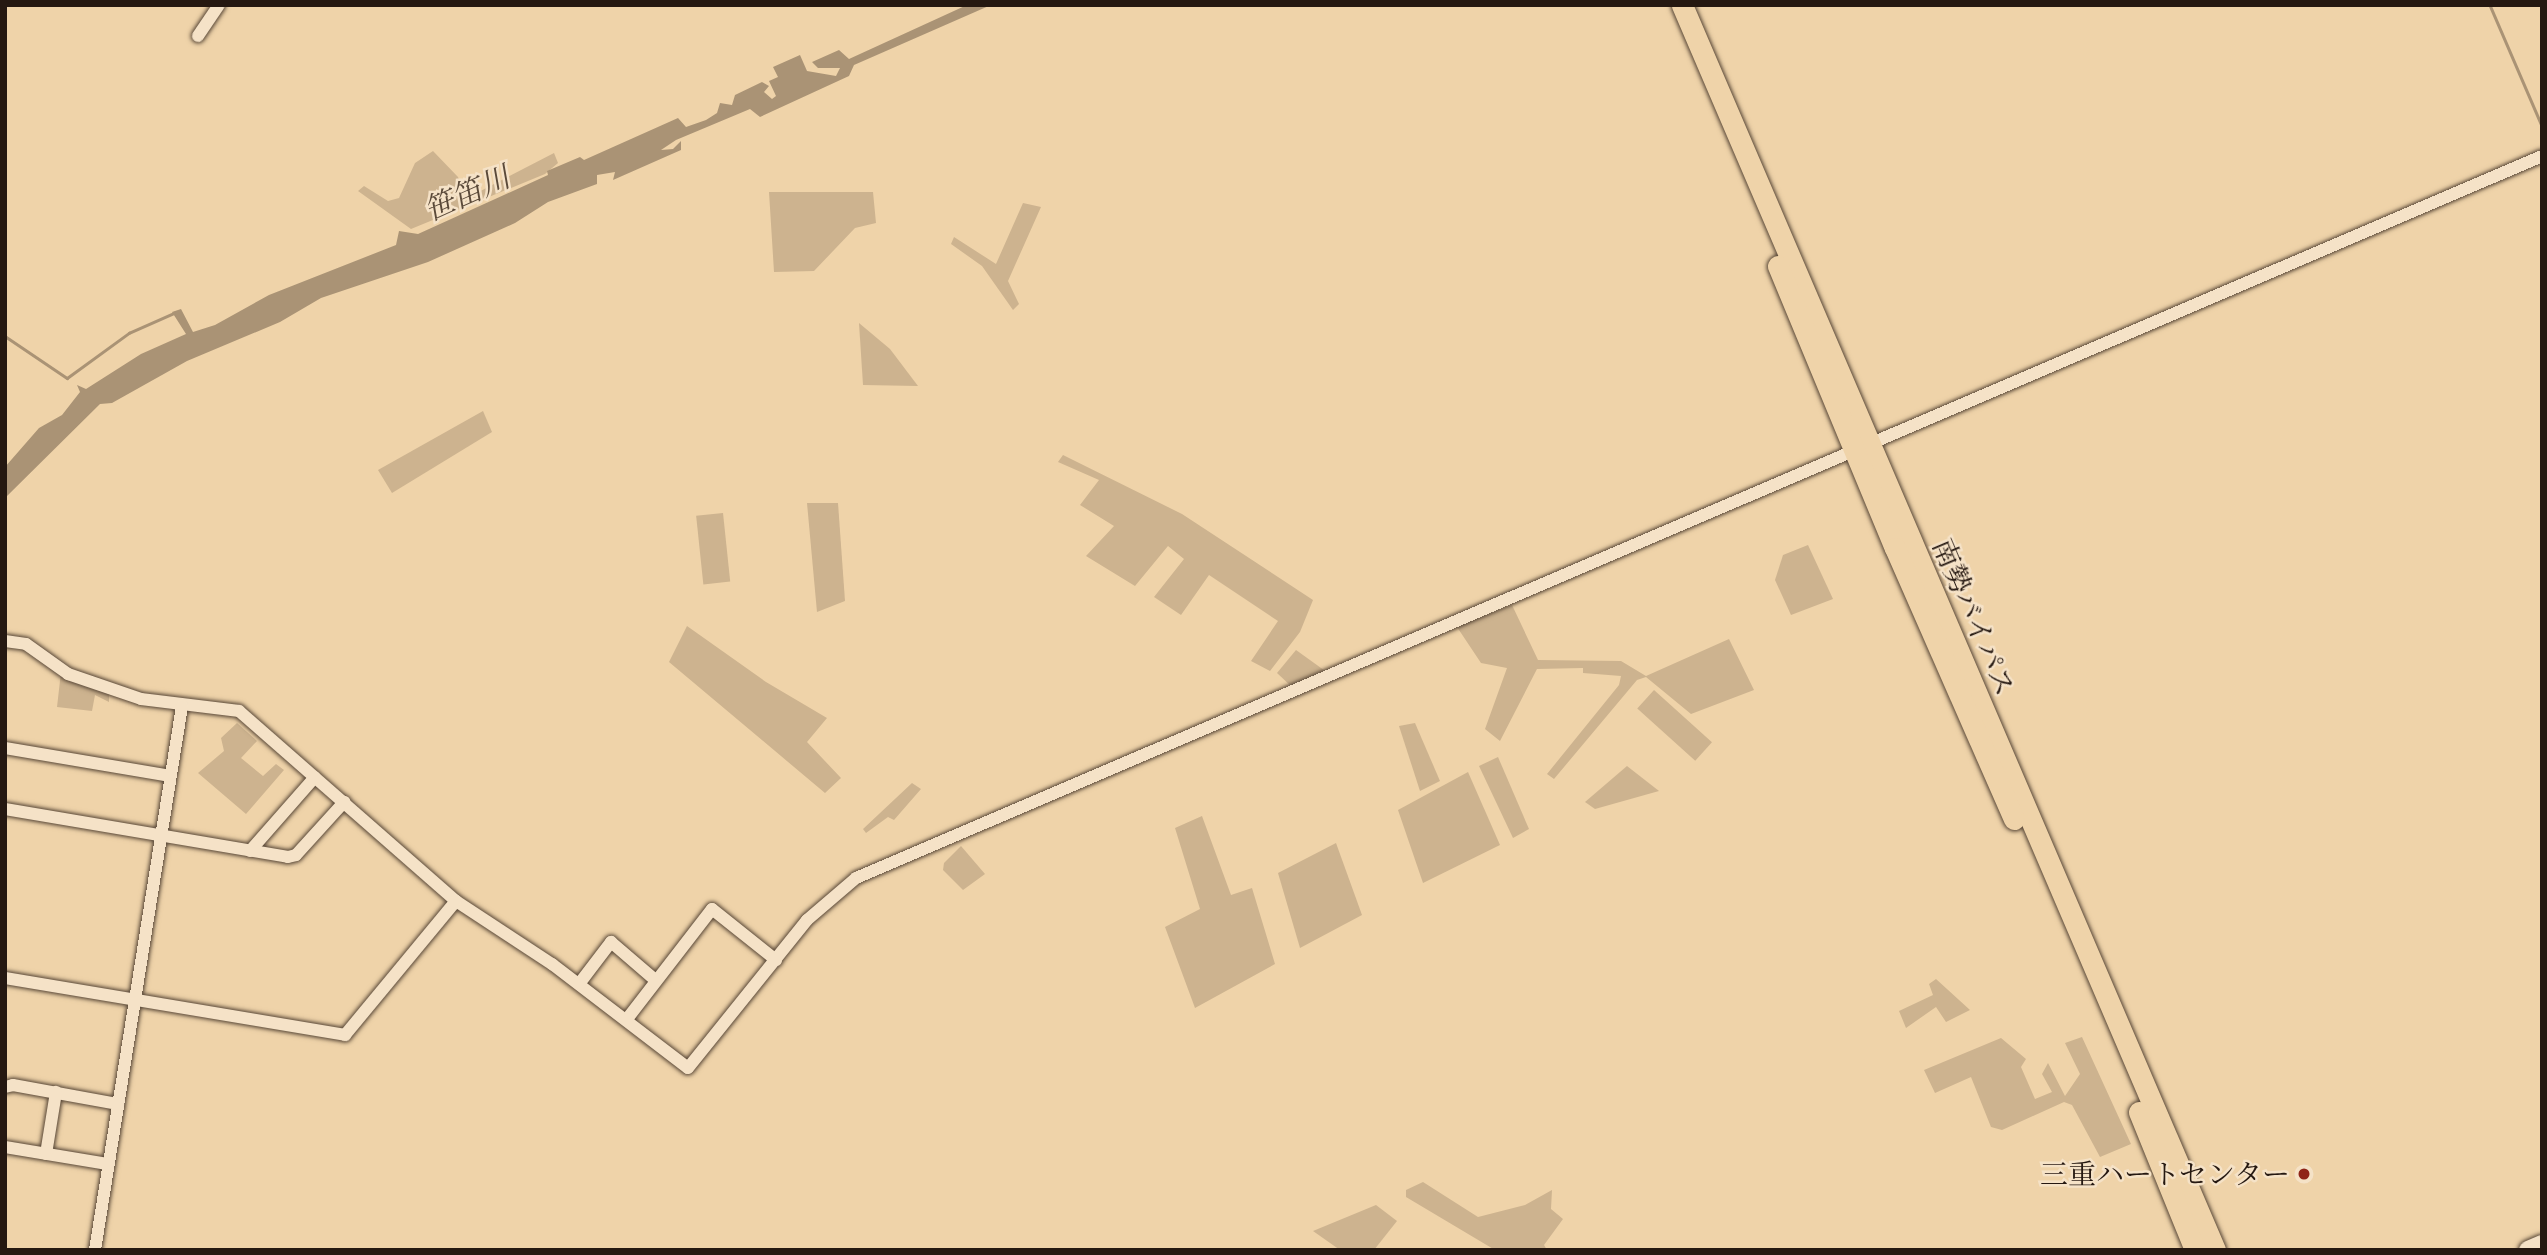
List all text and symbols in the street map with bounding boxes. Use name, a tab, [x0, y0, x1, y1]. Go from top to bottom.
water label: 笹笛川	[419, 159, 515, 229]
street label: 南勢バイパス	[1926, 533, 2022, 701]
place label: 三重ハートセンター	[2038, 1157, 2290, 1191]
marker: 三重ハートセンター	[2296, 1166, 2312, 1182]

